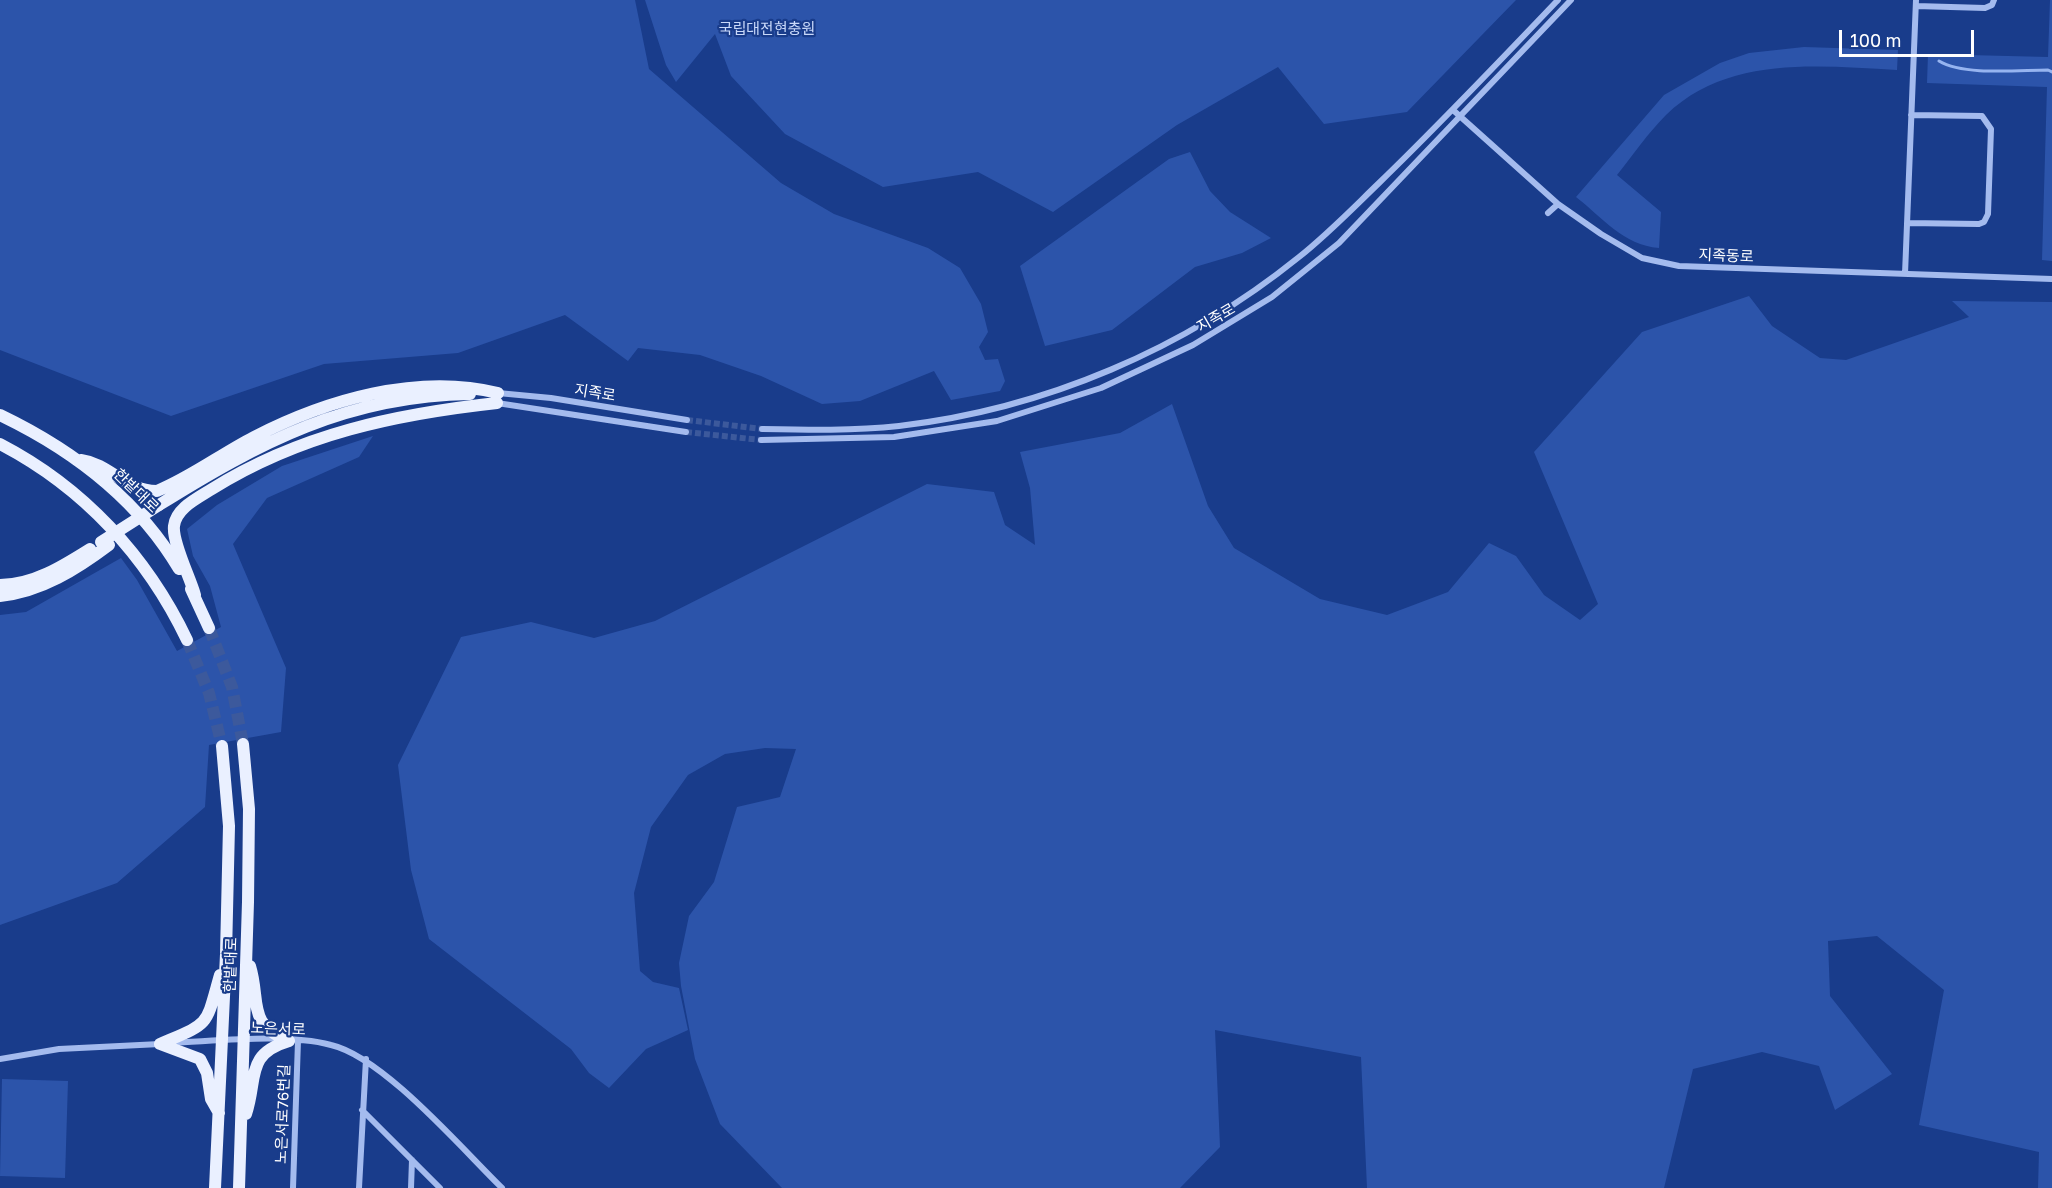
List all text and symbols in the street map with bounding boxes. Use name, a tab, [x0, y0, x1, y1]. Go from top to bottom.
scale bar	[1842, 18, 1977, 56]
park label: 국립대전현충원	[719, 20, 815, 38]
text: 100 m	[1850, 29, 1901, 51]
street label: 지족동로	[1698, 246, 1754, 266]
street label: 지족로	[1194, 300, 1238, 336]
street label: 지족로	[573, 381, 617, 405]
street label: 한밭대로	[110, 465, 162, 517]
street label: 한밭대로	[221, 937, 241, 993]
street label: 노은서로	[250, 1019, 306, 1039]
street label: 노은서로76번길	[272, 1064, 294, 1164]

